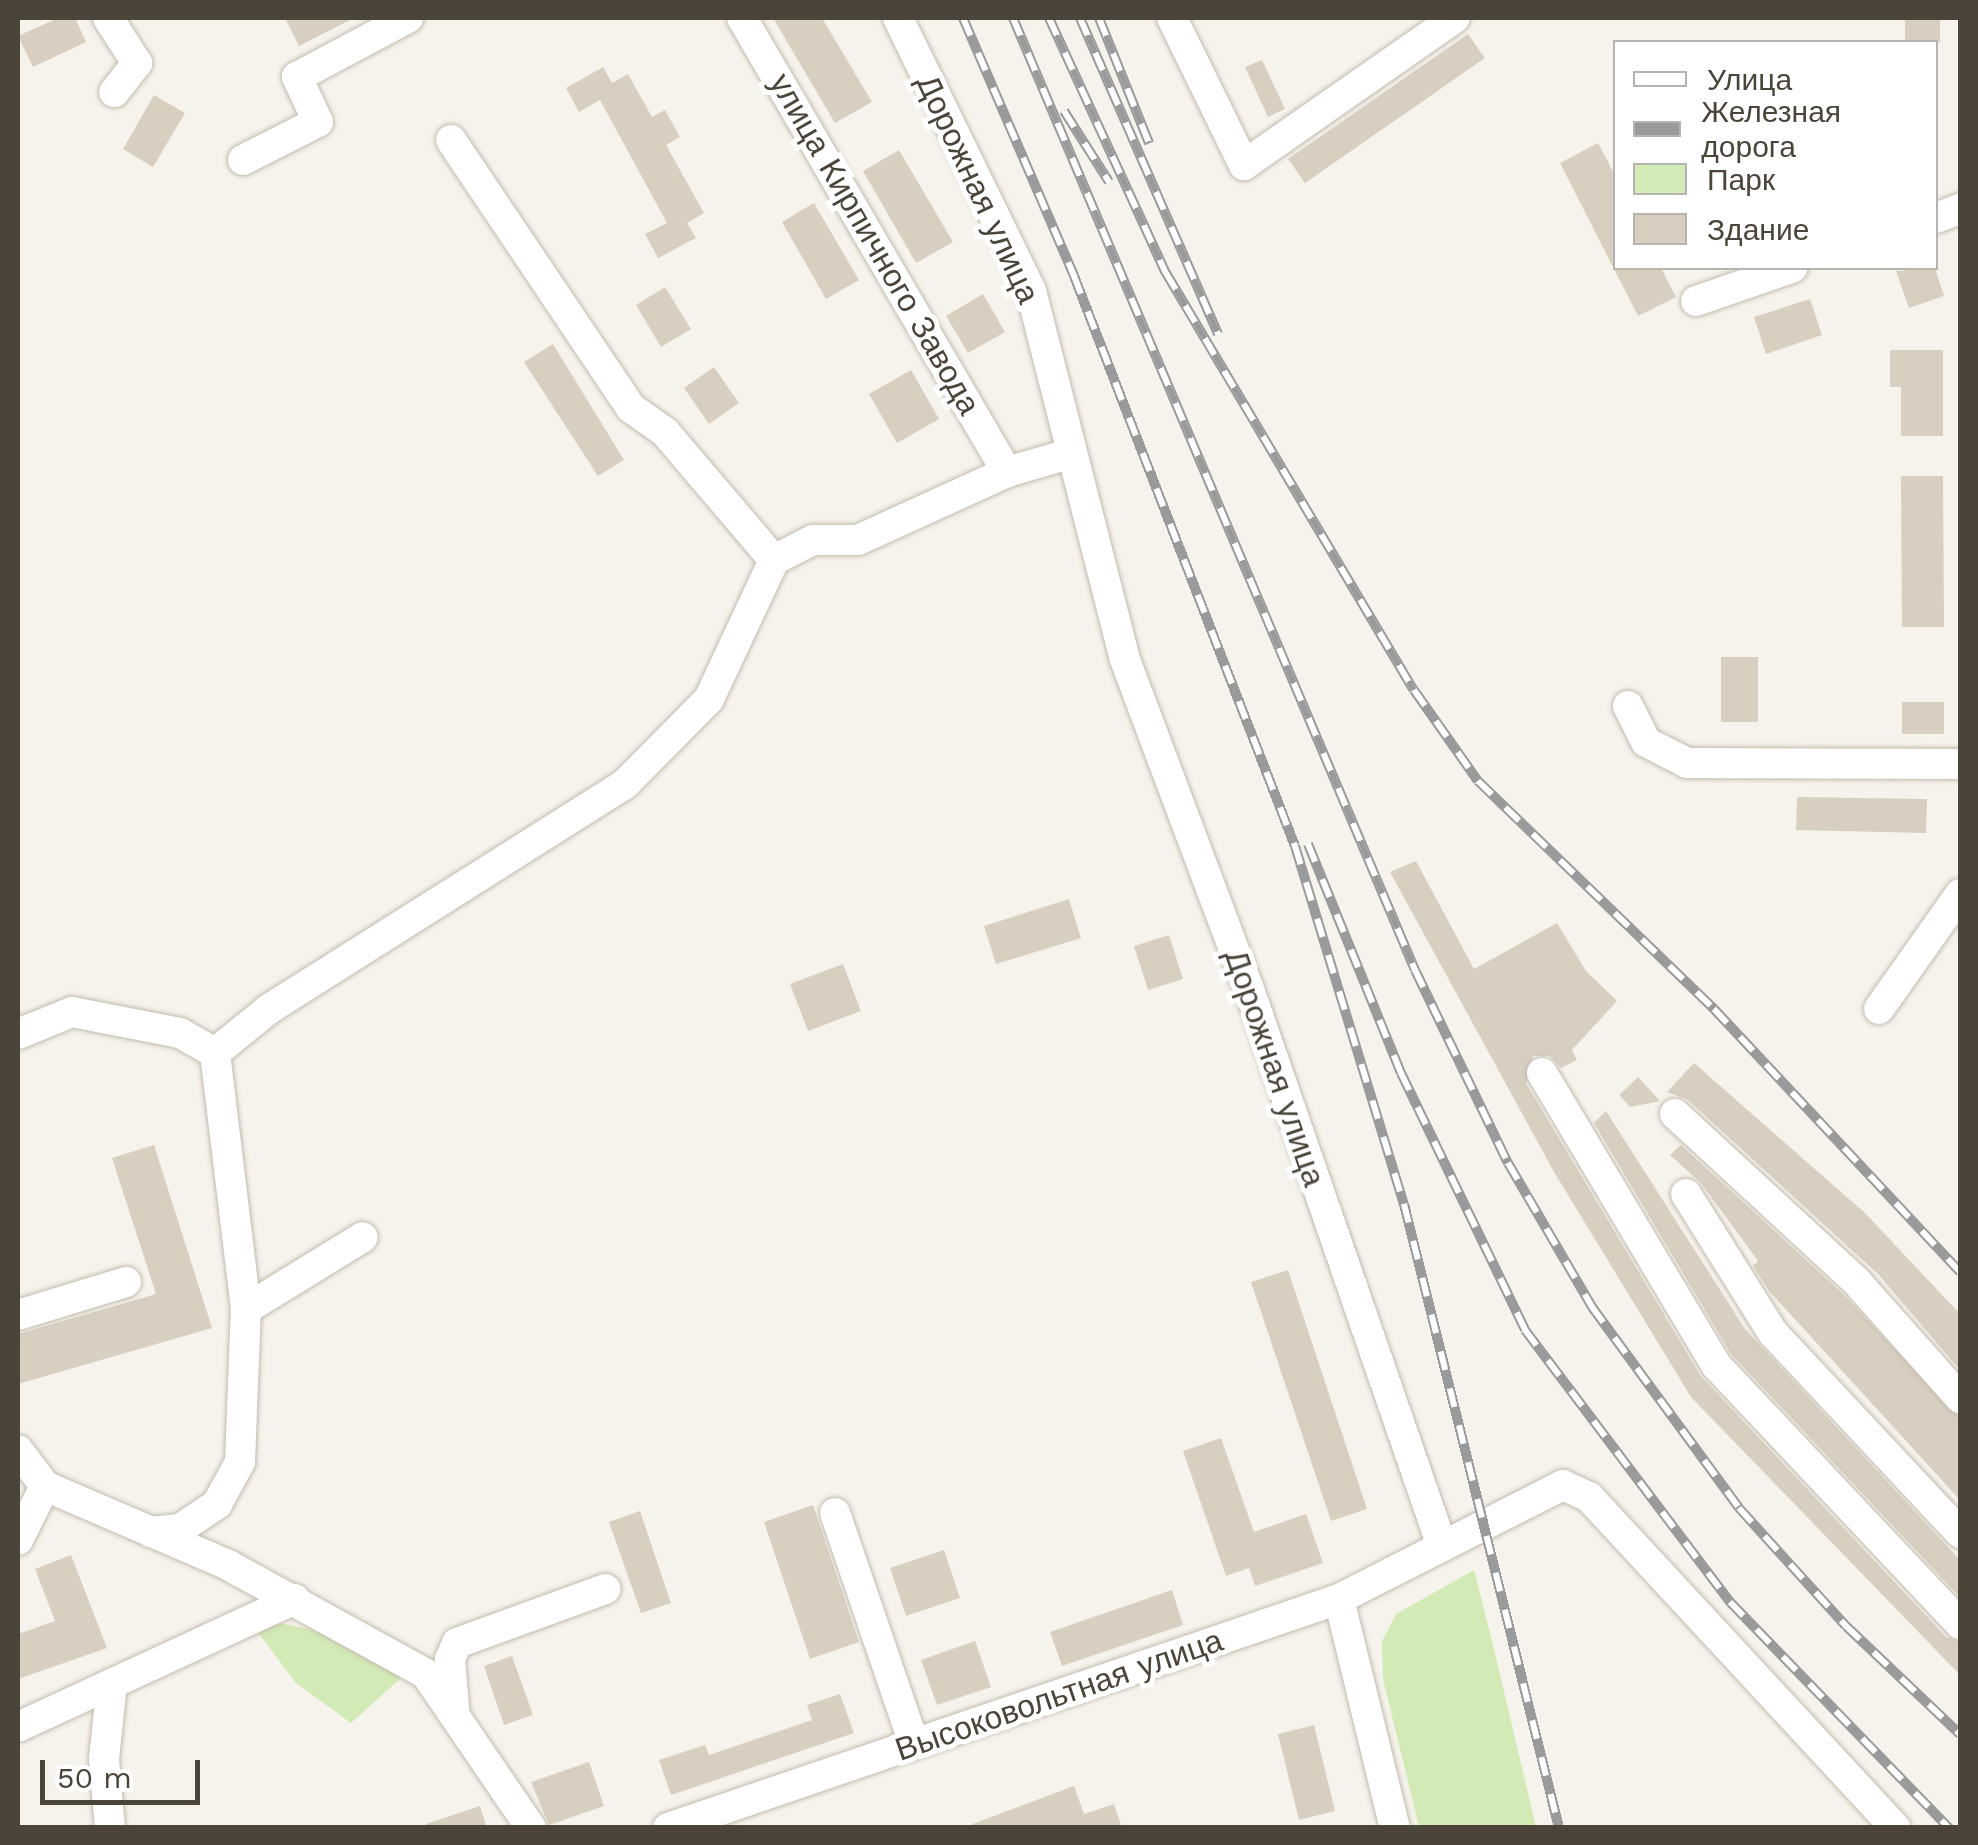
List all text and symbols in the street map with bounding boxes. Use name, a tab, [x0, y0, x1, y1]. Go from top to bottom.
legend	[1613, 40, 1938, 270]
text: Улица	[1707, 62, 1792, 97]
street label: улица Кирпичного Завода	[761, 67, 989, 421]
street label: Дорожная улица	[908, 68, 1048, 310]
text: Железная дорога	[1701, 94, 1841, 164]
text: Парк	[1707, 162, 1775, 197]
text: Здание	[1707, 212, 1809, 247]
street label: Дорожная улица	[1216, 944, 1334, 1192]
street label: Высоковольтная улица	[890, 1621, 1228, 1769]
scale bar	[45, 1740, 205, 1802]
text: 50 m	[57, 1760, 132, 1795]

